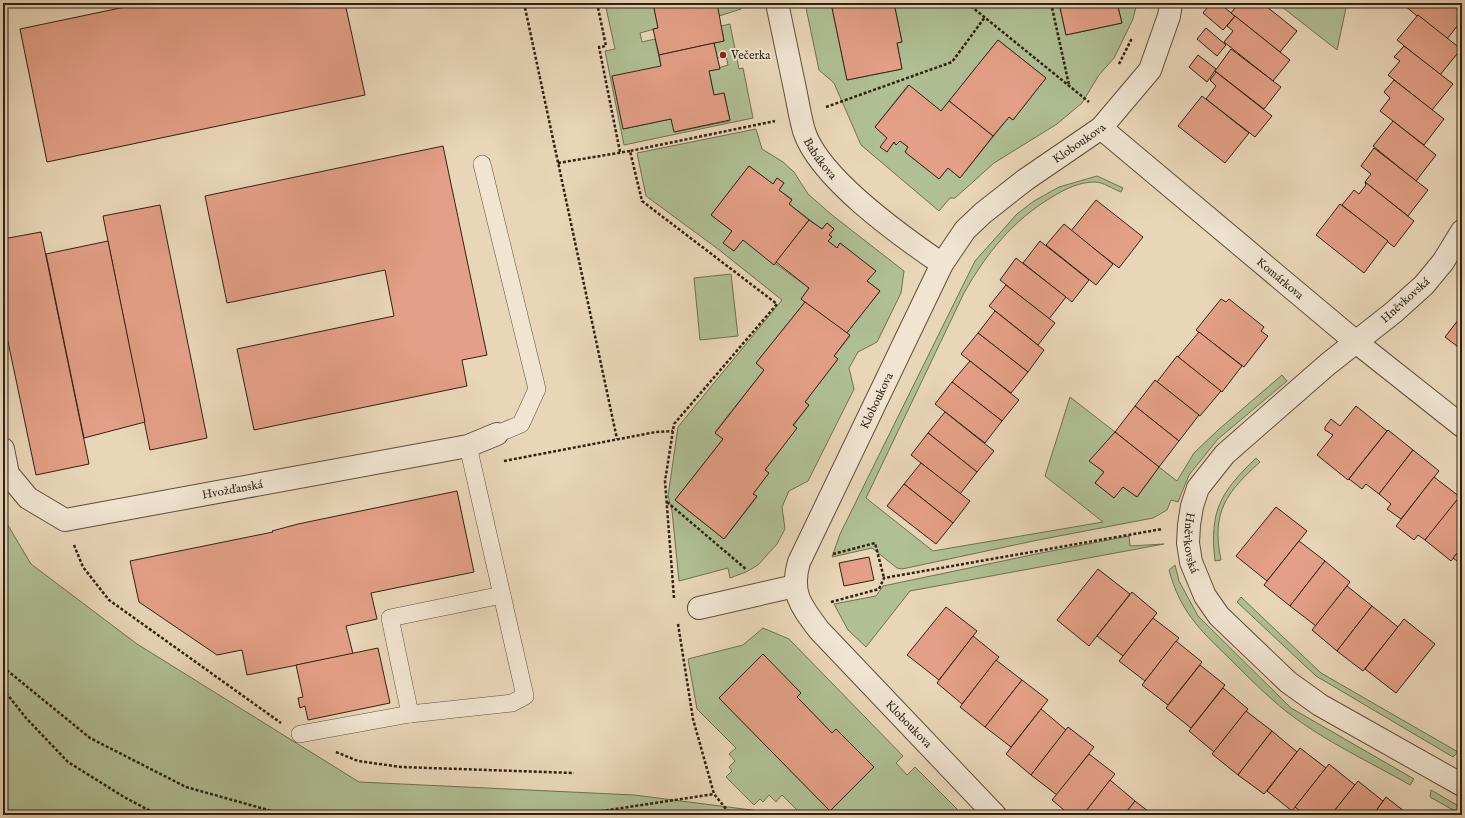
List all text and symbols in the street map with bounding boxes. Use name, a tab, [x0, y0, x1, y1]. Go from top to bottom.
place label: Večerka	[730, 48, 771, 63]
marker: Večerka	[718, 50, 728, 60]
street label: Kloboukova	[1050, 120, 1110, 167]
street label: Babákova	[800, 135, 840, 183]
street label: Komárkova	[1253, 255, 1307, 303]
street label: Hněvkovská	[1378, 274, 1434, 326]
street label: Kloboukova	[857, 370, 897, 431]
street label: Hvožďanská	[201, 477, 265, 503]
street label: Hněvkovská	[1180, 511, 1202, 576]
street label: Kloboukova	[882, 697, 936, 752]

